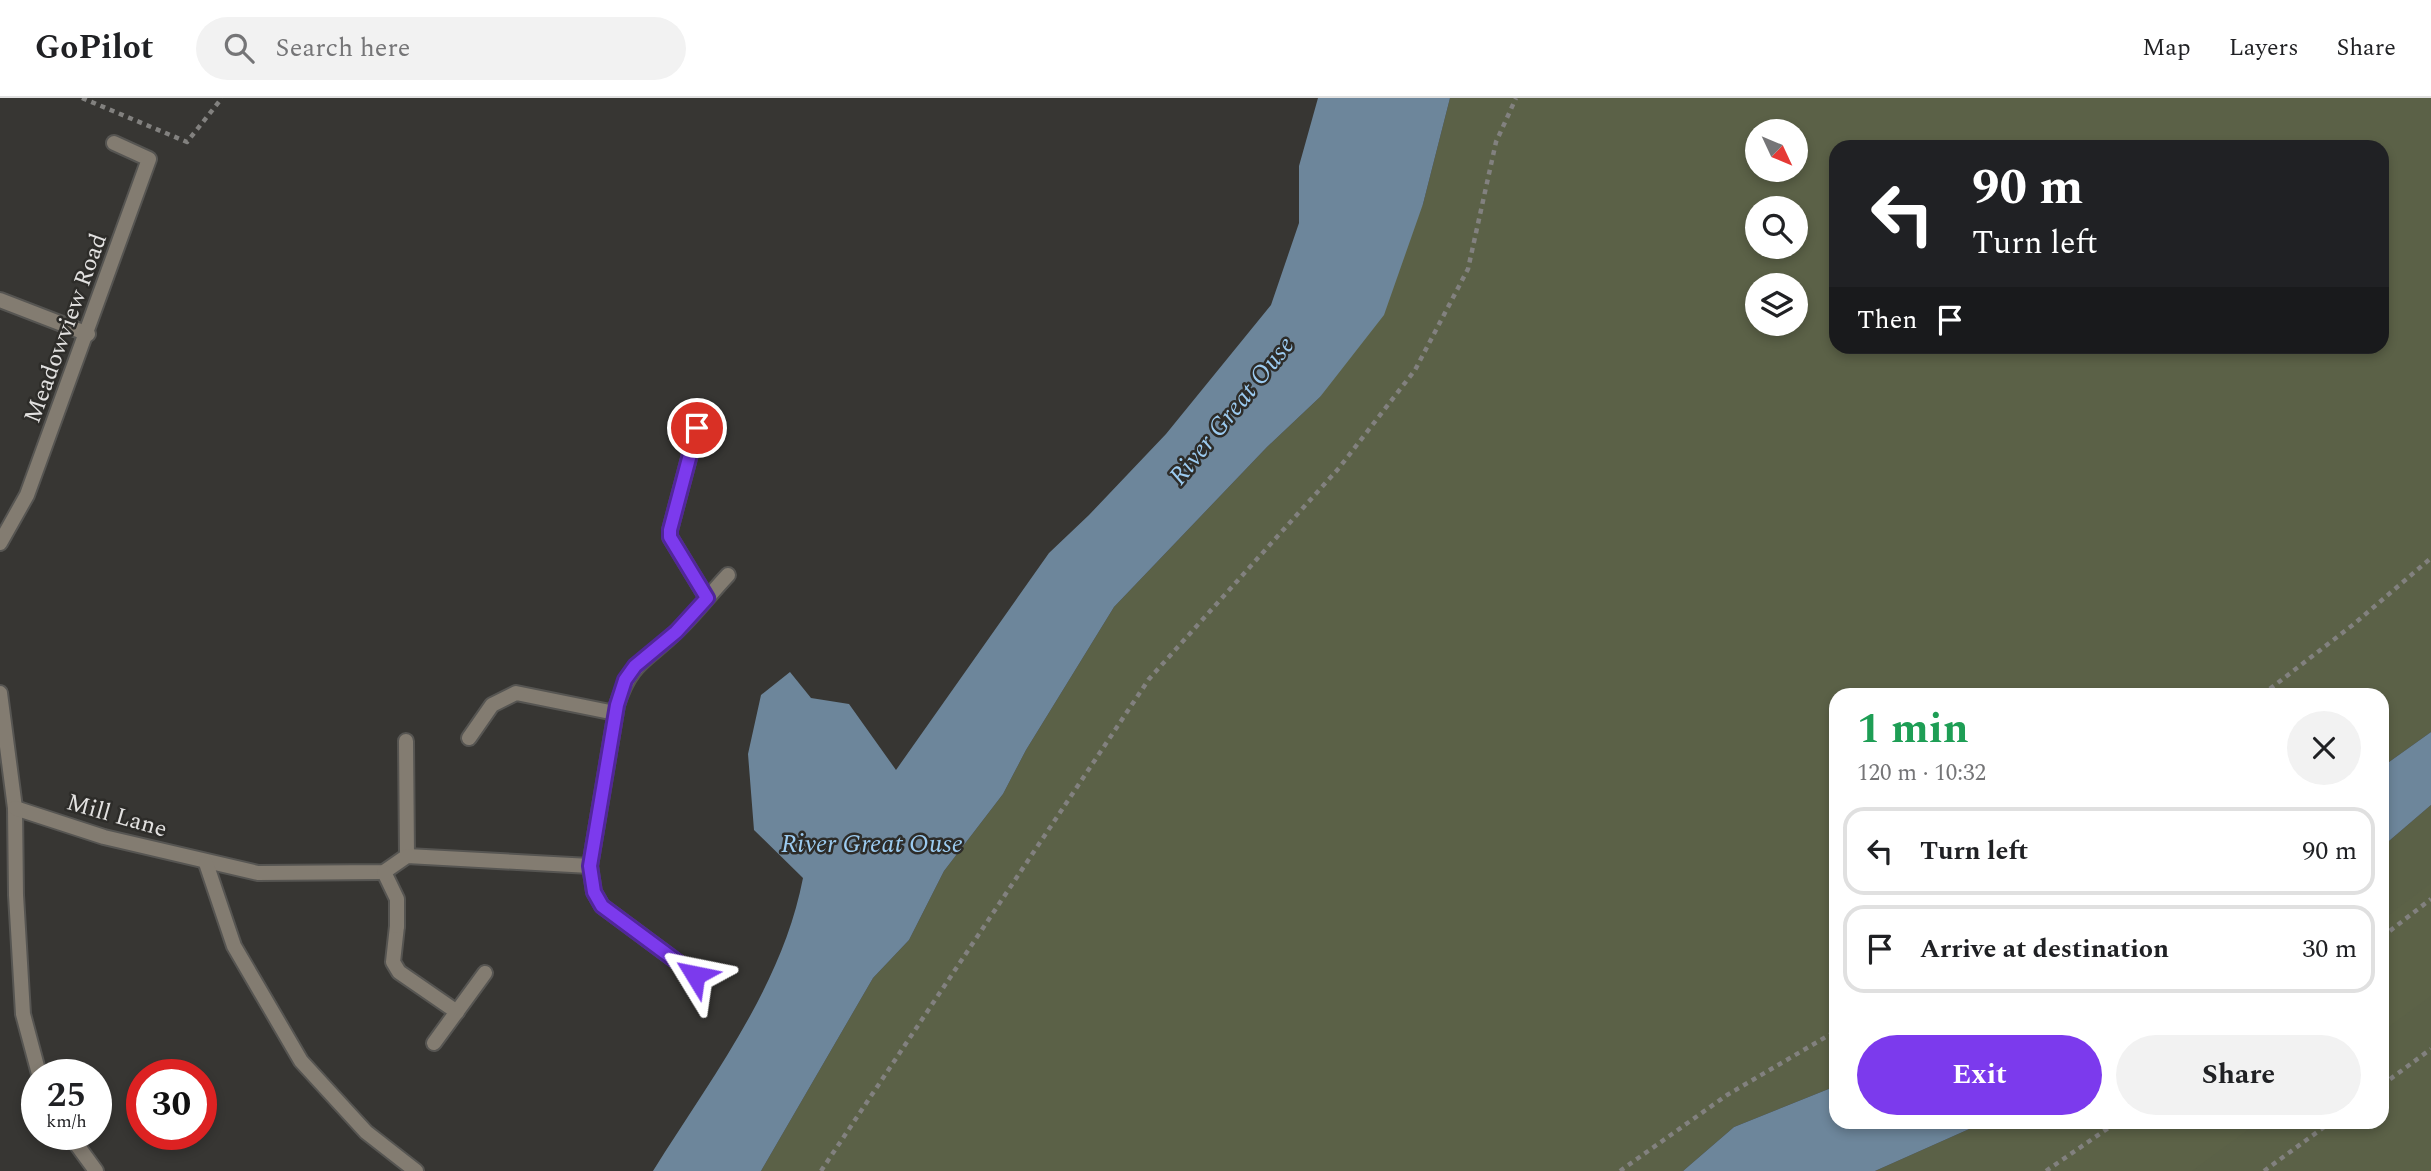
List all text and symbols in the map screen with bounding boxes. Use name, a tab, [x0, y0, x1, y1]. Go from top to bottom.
search box	[196, 17, 686, 80]
text: GoPilot	[35, 23, 154, 73]
text: Search here	[276, 28, 410, 68]
icon: search	[220, 29, 258, 67]
text: Map	[2142, 30, 2191, 66]
text: Layers	[2229, 30, 2299, 66]
text: Share	[2337, 30, 2396, 66]
north arrow	[1745, 119, 1808, 182]
map controls	[1745, 119, 1808, 336]
text: 90 m	[1972, 151, 2083, 226]
icon: left	[1857, 168, 1948, 259]
button: search	[1745, 196, 1808, 259]
text: Turn left	[1972, 219, 2098, 268]
street label: Meadowview Road	[15, 228, 117, 428]
button: layers	[1745, 273, 1808, 336]
text: Then	[1857, 300, 1917, 340]
icon: arrive	[1931, 301, 1969, 339]
water label: River Great Ouse	[1159, 327, 1305, 494]
pin	[667, 398, 727, 458]
icon: arrive	[678, 409, 716, 447]
text: 1 min	[1857, 698, 1969, 761]
button: close	[2287, 711, 2361, 785]
text: 120 m · 10:32	[1857, 756, 1986, 791]
street label: Mill Lane	[62, 784, 171, 847]
water label: River Great Ouse	[781, 824, 963, 864]
text: Turn left	[1920, 831, 2028, 871]
text: 90 m	[2302, 831, 2357, 871]
icon: left	[1861, 832, 1899, 870]
text: Arrive at destination	[1920, 929, 2169, 969]
text: 30 m	[2302, 929, 2357, 969]
icon: arrive	[1861, 930, 1899, 968]
position arrow	[658, 938, 732, 1012]
button: Exit	[1857, 1035, 2102, 1115]
button: Share	[2116, 1035, 2361, 1115]
speed limit sign: 30	[126, 1059, 217, 1150]
text: 25	[47, 1069, 86, 1122]
text: km/h	[46, 1108, 87, 1135]

